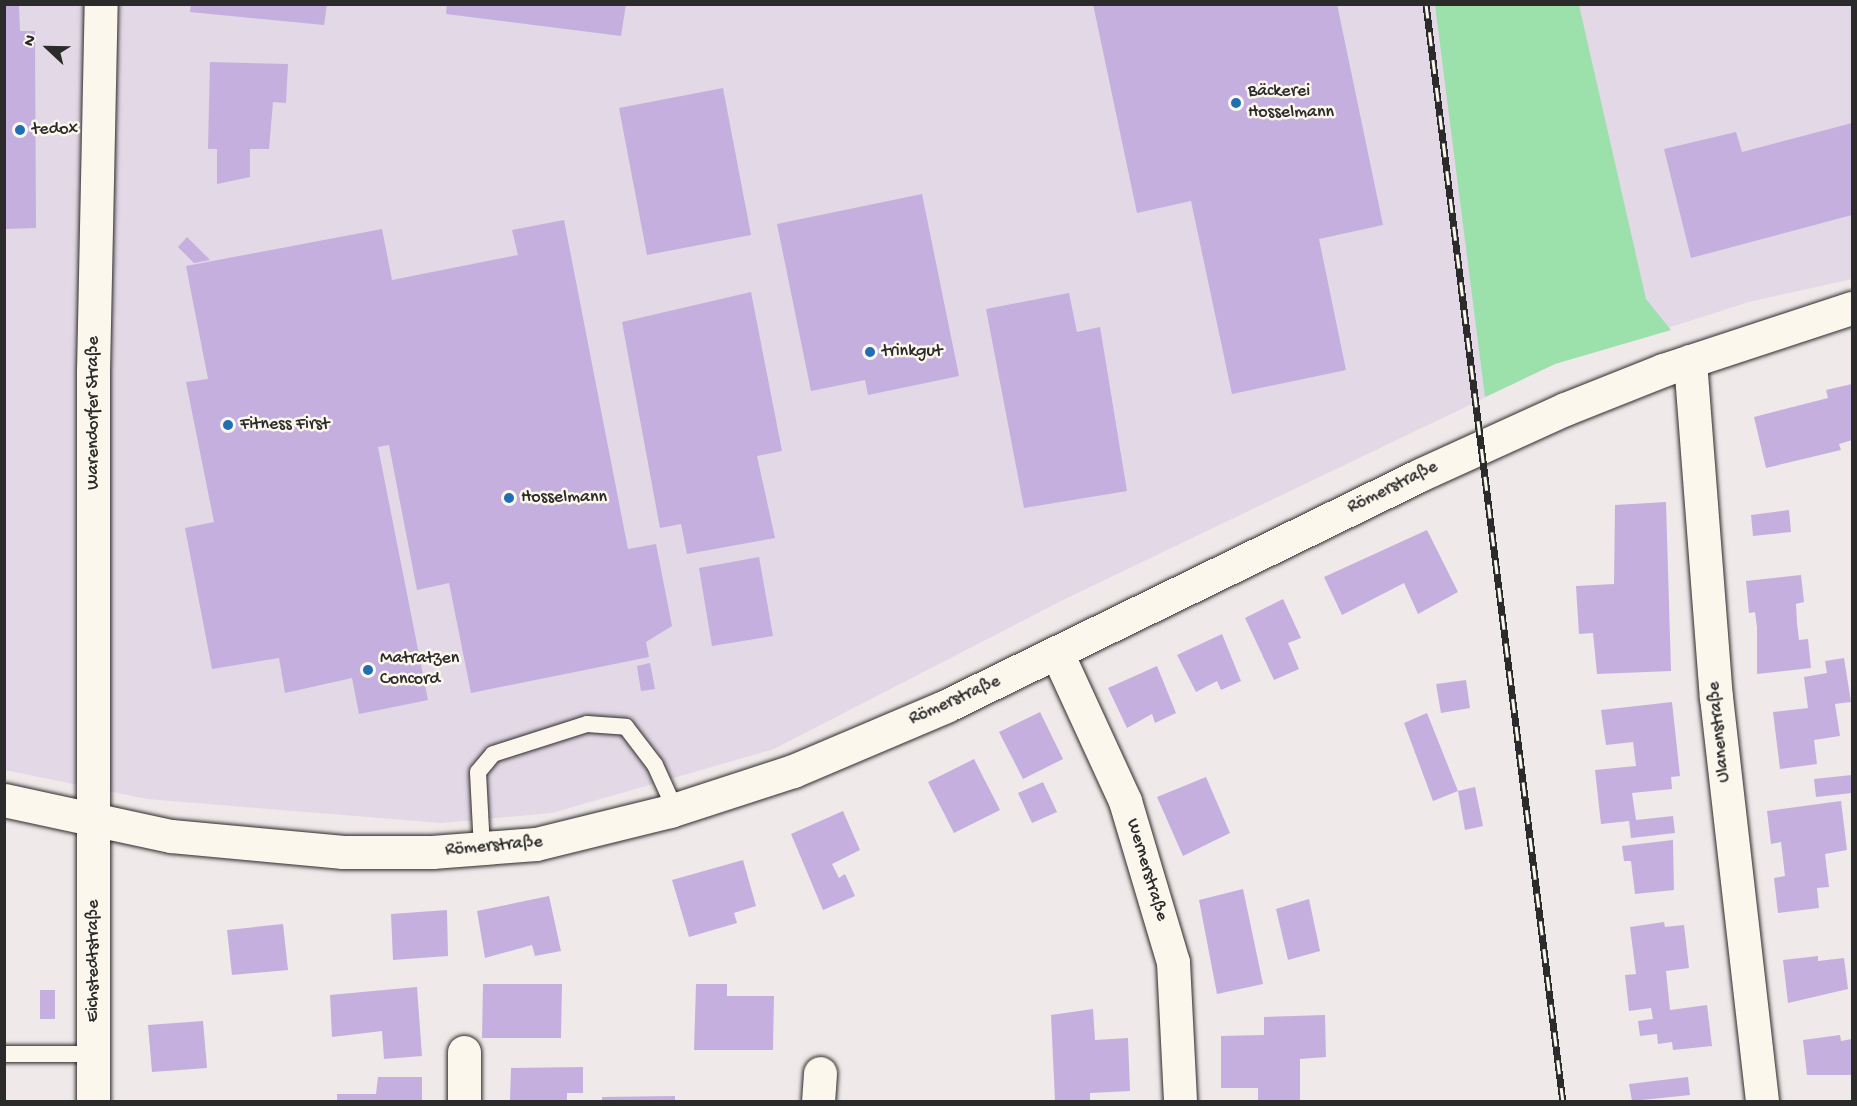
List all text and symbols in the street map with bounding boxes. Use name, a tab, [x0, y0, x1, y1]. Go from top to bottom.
north arrow	[18, 18, 78, 78]
text: N	[20, 33, 42, 49]
place label: Bäckerei Hosselmann	[1248, 82, 1334, 124]
marker: Bäckerei Hosselmann	[1229, 96, 1243, 110]
place label: tedox	[32, 119, 78, 141]
marker: tedox	[13, 123, 27, 137]
street label: Warendorfer Straße	[83, 336, 105, 490]
place label: trinkgut	[882, 341, 942, 363]
marker: trinkgut	[863, 345, 877, 359]
place label: Fitness First	[240, 414, 329, 436]
marker: Fitness First	[221, 418, 235, 432]
street label: Römerstraße	[1344, 457, 1442, 519]
place label: Hosselmann	[521, 487, 607, 509]
marker: Hosselmann	[502, 491, 516, 505]
place label: Matratzen Concord	[380, 649, 459, 692]
marker: Matratzen Concord	[361, 663, 375, 677]
street label: Römerstraße	[906, 671, 1004, 731]
street label: Ulanenstraße	[1704, 680, 1736, 784]
street label: Wernerstraße	[1120, 816, 1172, 924]
street label: Römerstraße	[444, 832, 544, 862]
street label: Eichstedtstraße	[83, 900, 105, 1022]

